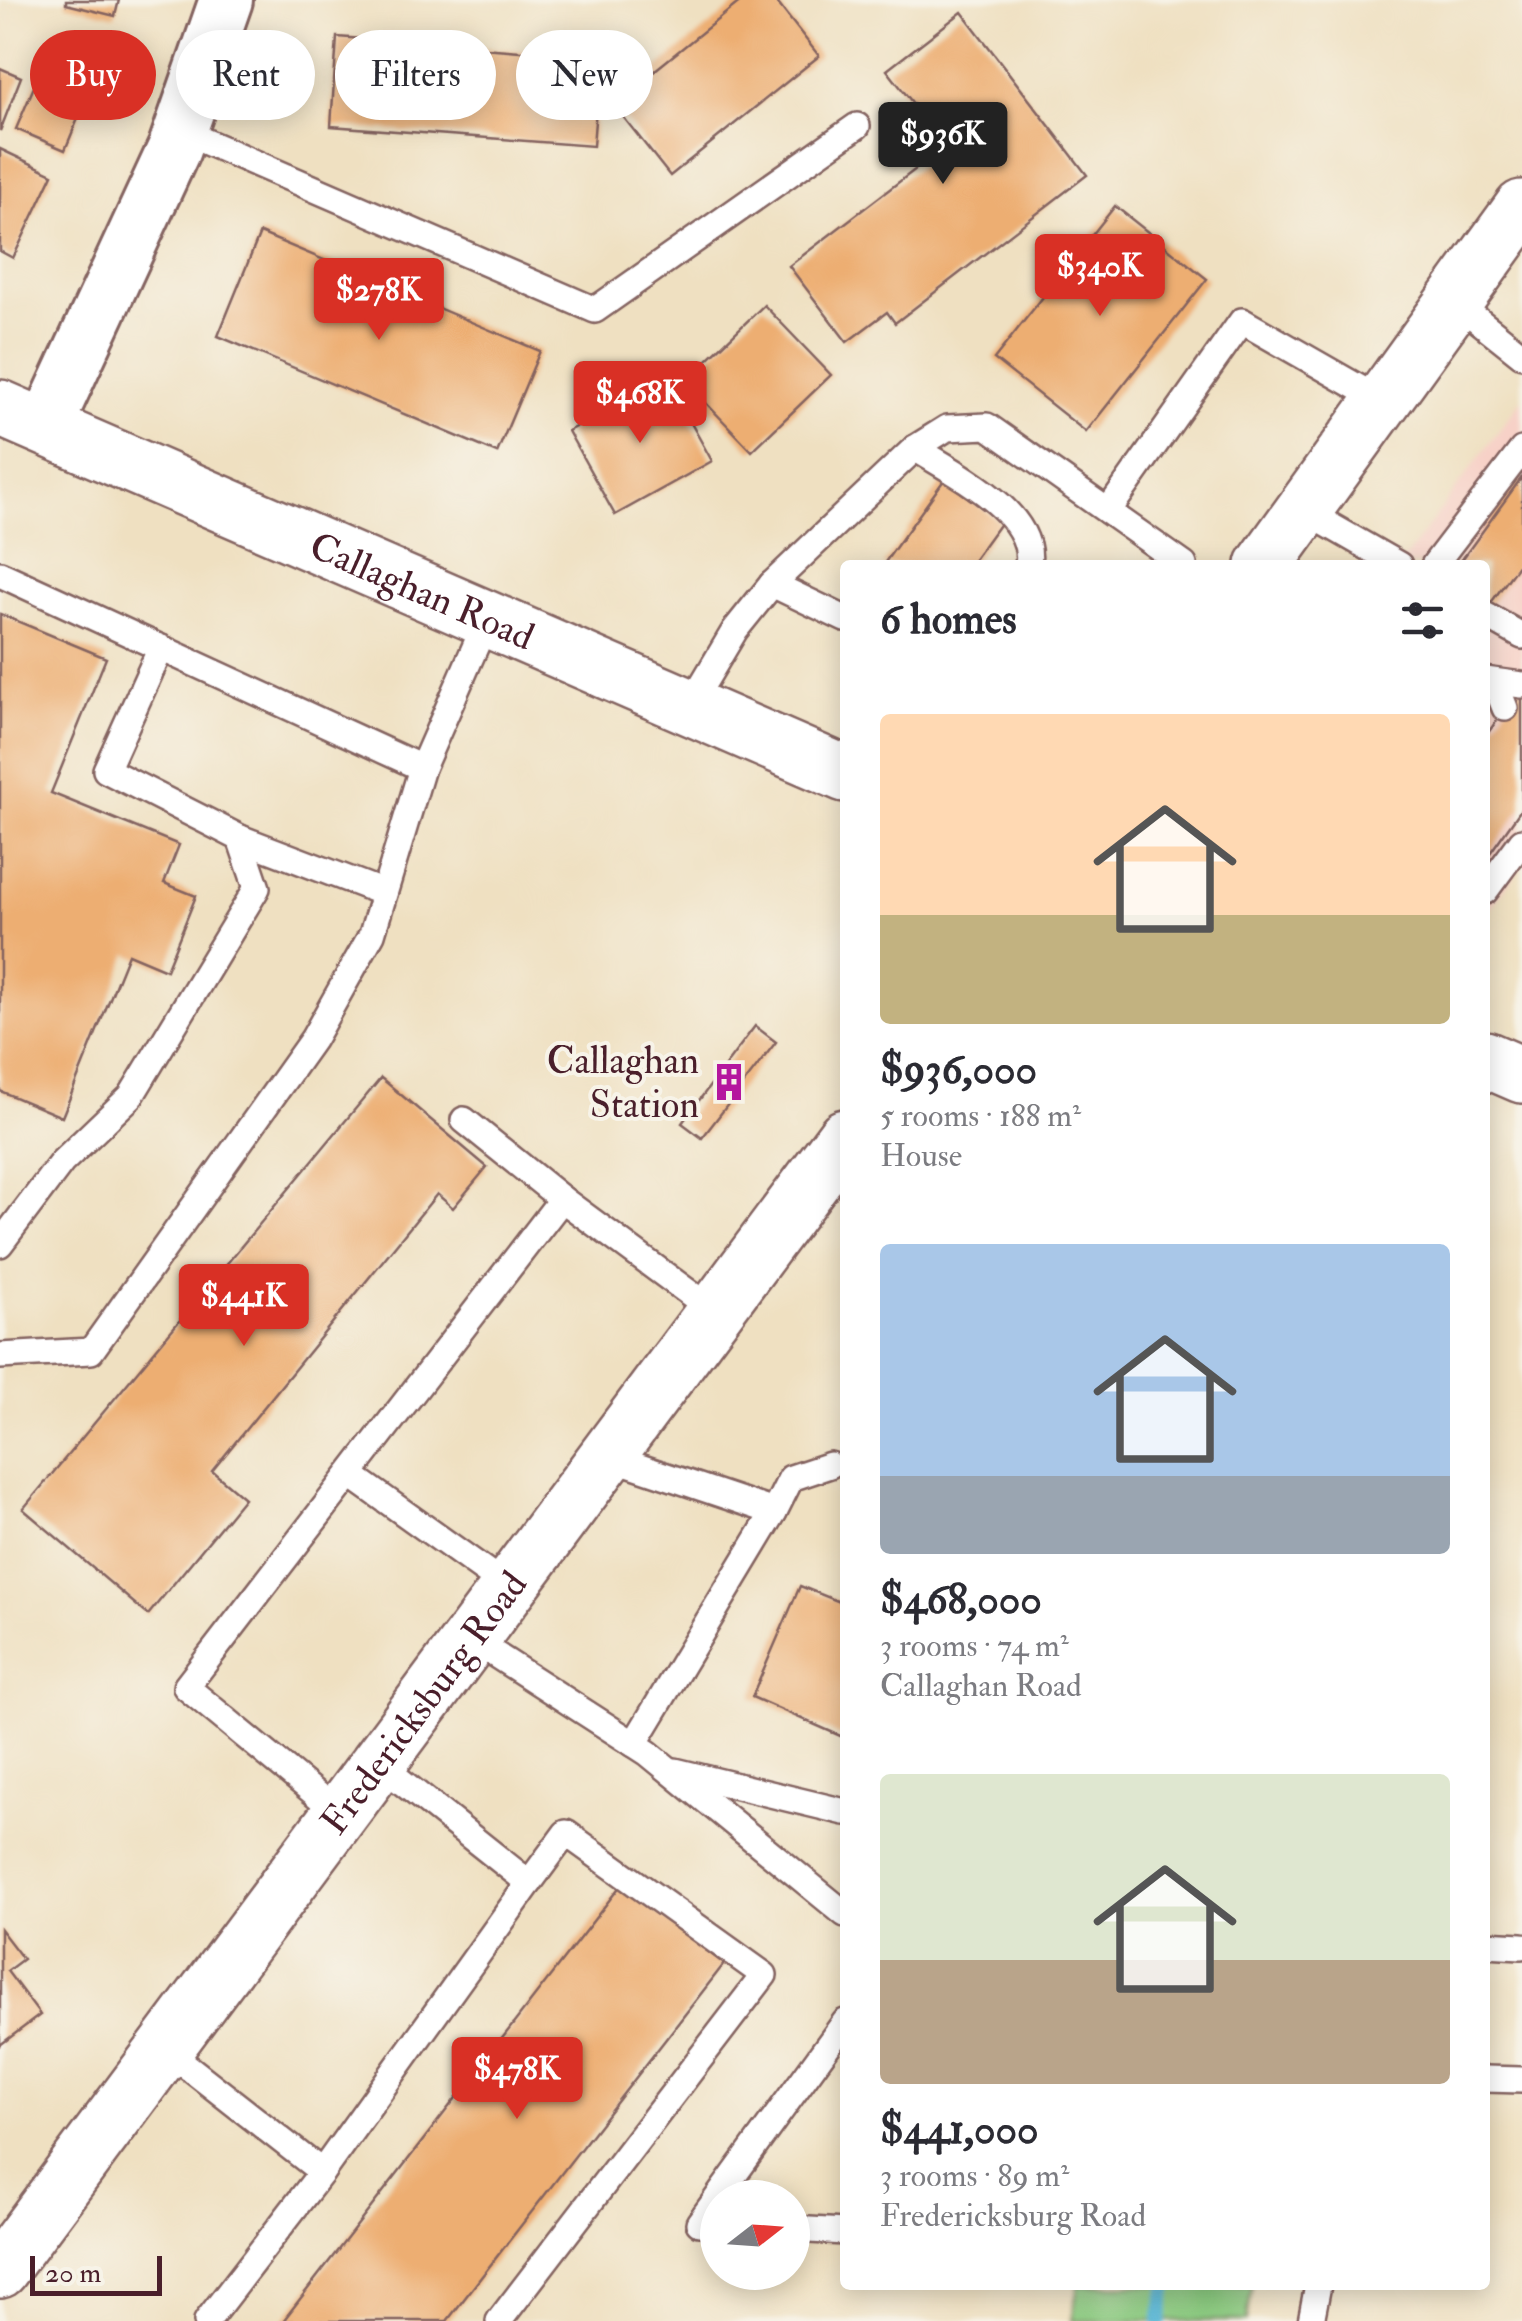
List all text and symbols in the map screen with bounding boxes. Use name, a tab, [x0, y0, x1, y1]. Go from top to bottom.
chip: Buy	[30, 30, 156, 120]
chip: Rent	[176, 30, 315, 120]
chip: Filters	[335, 30, 496, 120]
chip: New	[516, 30, 653, 120]
pin: $936K	[873, 102, 1013, 187]
text: $936K	[900, 114, 986, 154]
pin: $340K	[1030, 234, 1170, 319]
text: $340K	[1057, 246, 1143, 286]
pin: $278K	[309, 258, 449, 343]
text: $278K	[336, 270, 422, 310]
pin: $468K	[570, 361, 710, 446]
text: $468K	[596, 373, 684, 413]
street label: Callaghan Road	[302, 522, 542, 662]
icon: filters	[1395, 593, 1450, 648]
text: 6 homes	[880, 594, 1017, 646]
icon: home	[1075, 779, 1255, 959]
place label: Callaghan Station	[547, 1037, 699, 1129]
text: $936,000	[880, 1044, 1037, 1096]
building icon: Callaghan Station	[708, 1061, 750, 1103]
text: 5 rooms · 188 m²	[880, 1096, 1081, 1136]
text: House	[880, 1136, 962, 1176]
pin: $441K	[174, 1264, 314, 1349]
text: $441K	[201, 1276, 287, 1316]
icon: home	[1075, 1309, 1255, 1489]
street label: Fredericksburg Road	[310, 1562, 538, 1844]
text: $468,000	[880, 1574, 1042, 1626]
text: 3 rooms · 74 m²	[880, 1626, 1069, 1666]
text: Callaghan Road	[880, 1666, 1082, 1706]
icon: home	[1075, 1839, 1255, 2019]
pin: $478K	[447, 2037, 587, 2122]
text: $478K	[474, 2049, 560, 2089]
text: $441,000	[880, 2104, 1039, 2156]
text: 3 rooms · 89 m²	[880, 2156, 1069, 2196]
north arrow	[700, 2180, 810, 2290]
map controls	[700, 2180, 810, 2290]
text: Fredericksburg Road	[880, 2196, 1146, 2236]
scale bar	[30, 2251, 162, 2296]
text: 20 m	[45, 2256, 101, 2291]

